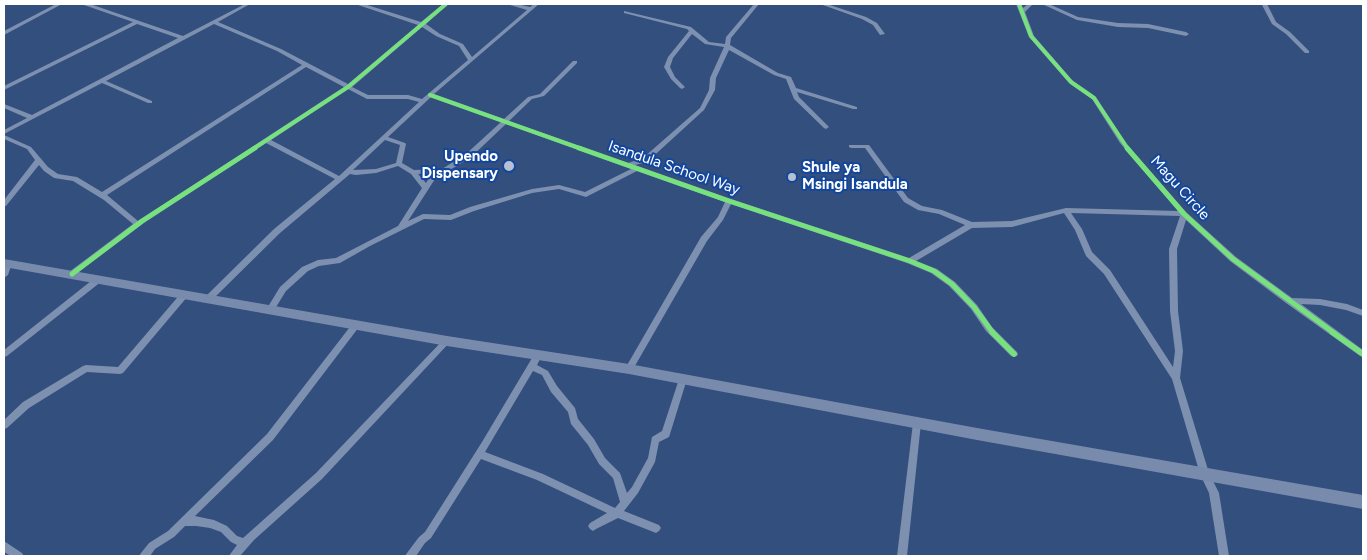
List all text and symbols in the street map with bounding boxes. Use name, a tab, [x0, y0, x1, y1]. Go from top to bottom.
street label: Isandula School Way	[606, 137, 742, 199]
place label: Upendo Dispensary	[421, 148, 498, 183]
street label: Magu Circle	[1146, 152, 1214, 224]
marker: Upendo Dispensary	[502, 159, 516, 173]
place label: Shule ya Msingi Isandula	[802, 159, 908, 194]
marker: Shule ya Msingi Isandula	[786, 171, 798, 183]

